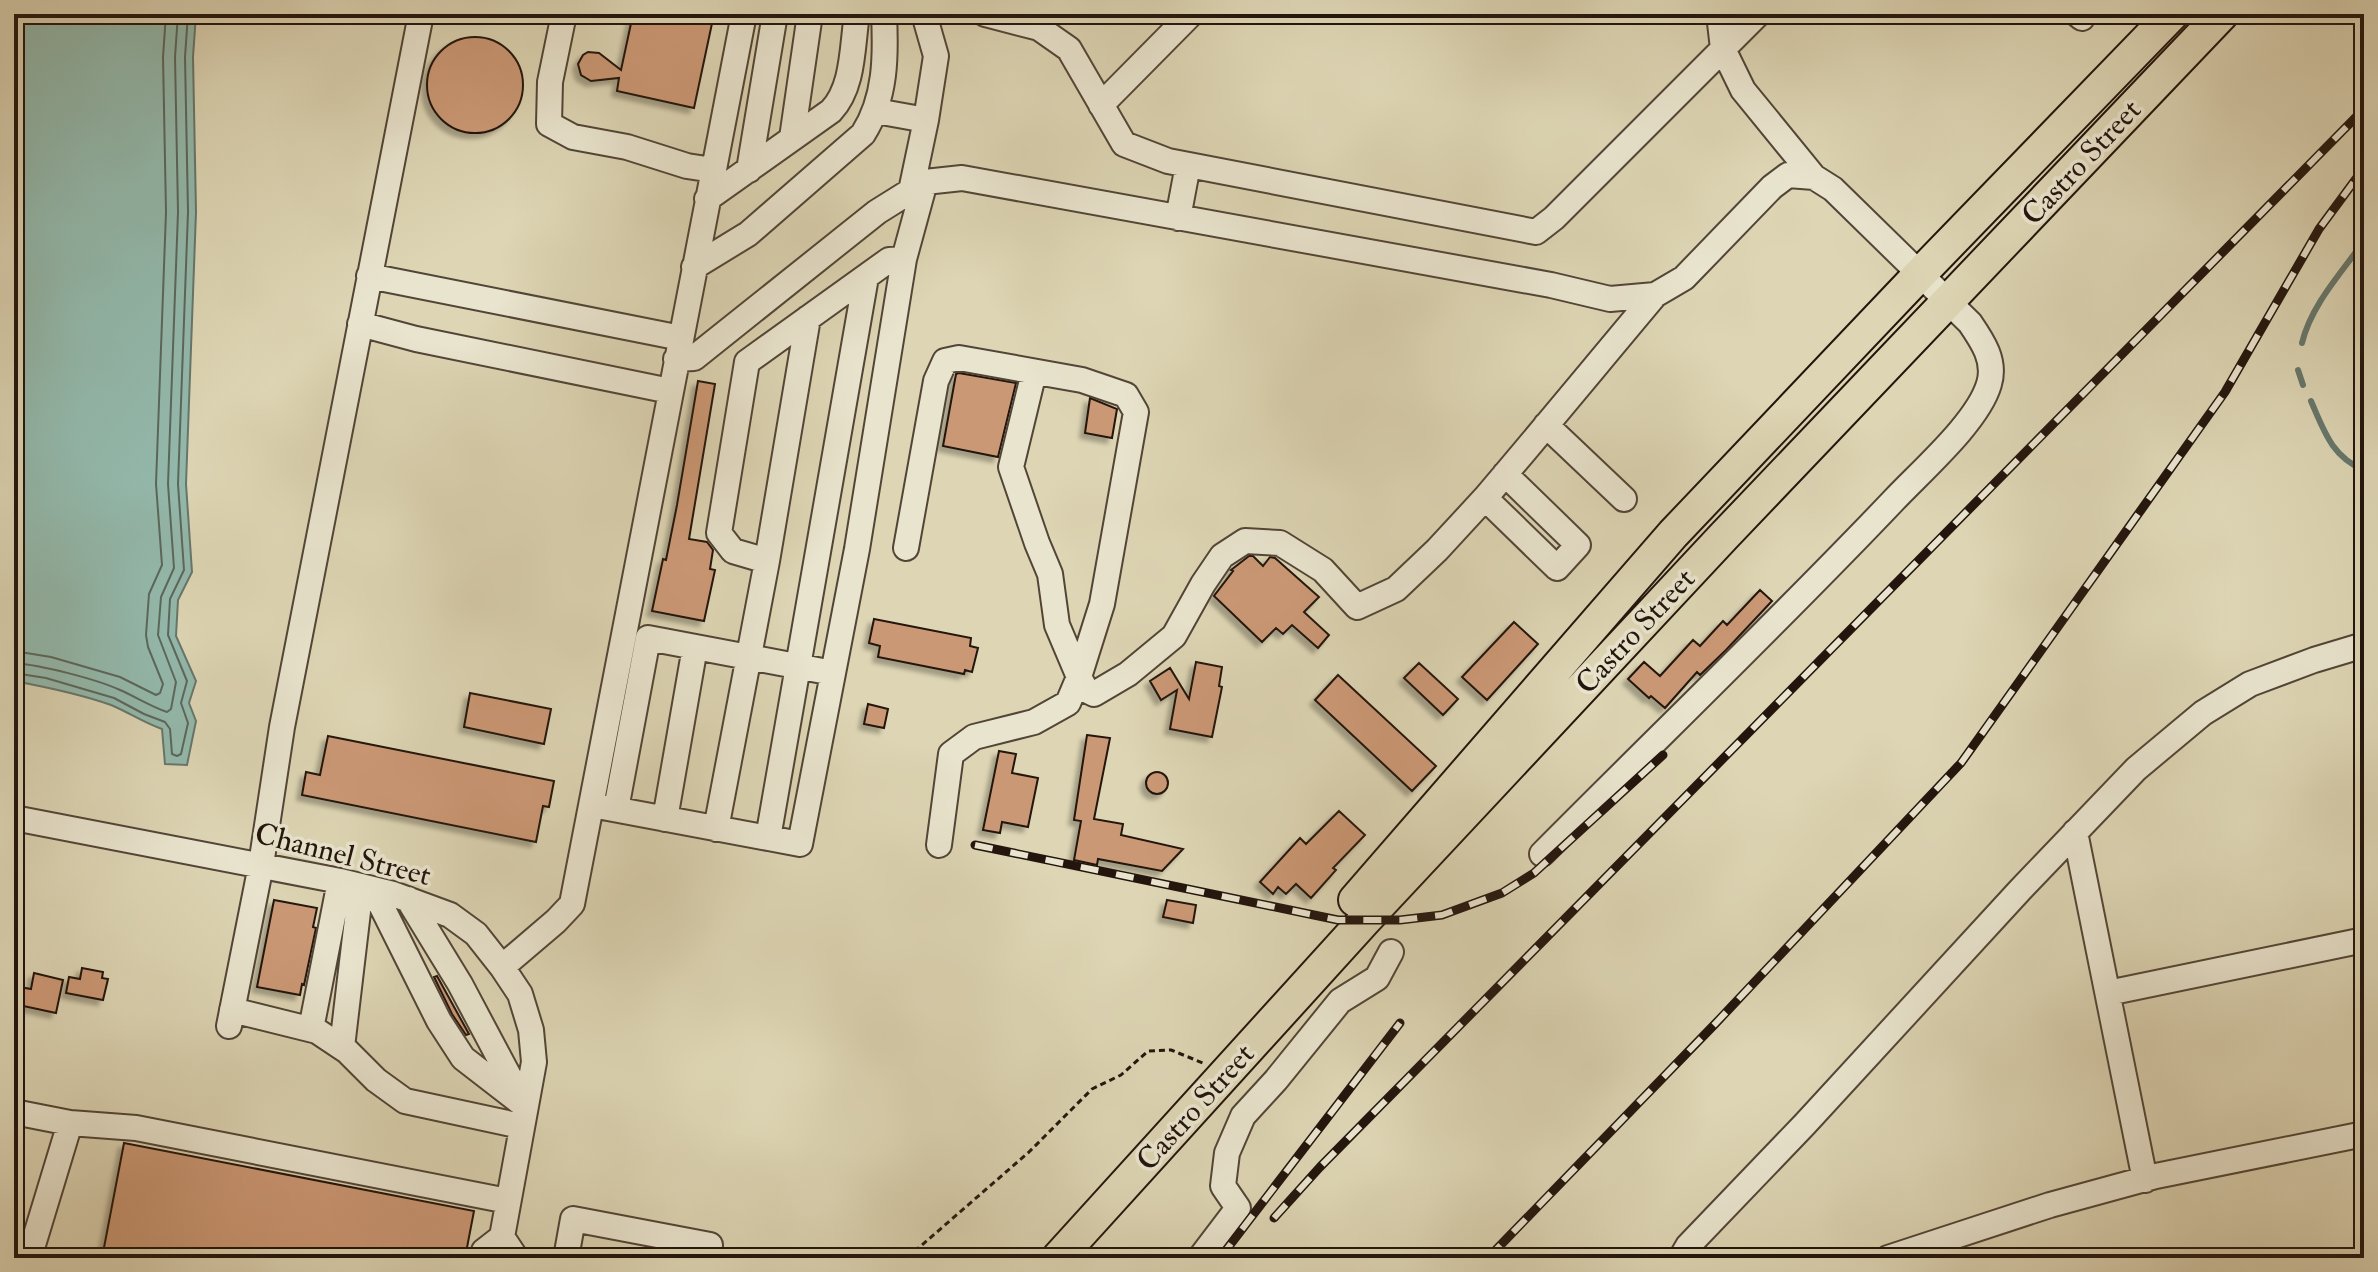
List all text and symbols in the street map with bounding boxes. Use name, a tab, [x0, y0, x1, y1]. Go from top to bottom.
street label: Castro Street	[2014, 92, 2149, 233]
street label: Castro Street	[1568, 561, 1703, 702]
street label: Channel Street	[251, 815, 435, 894]
street label: Castro Street	[1129, 1036, 1262, 1179]

